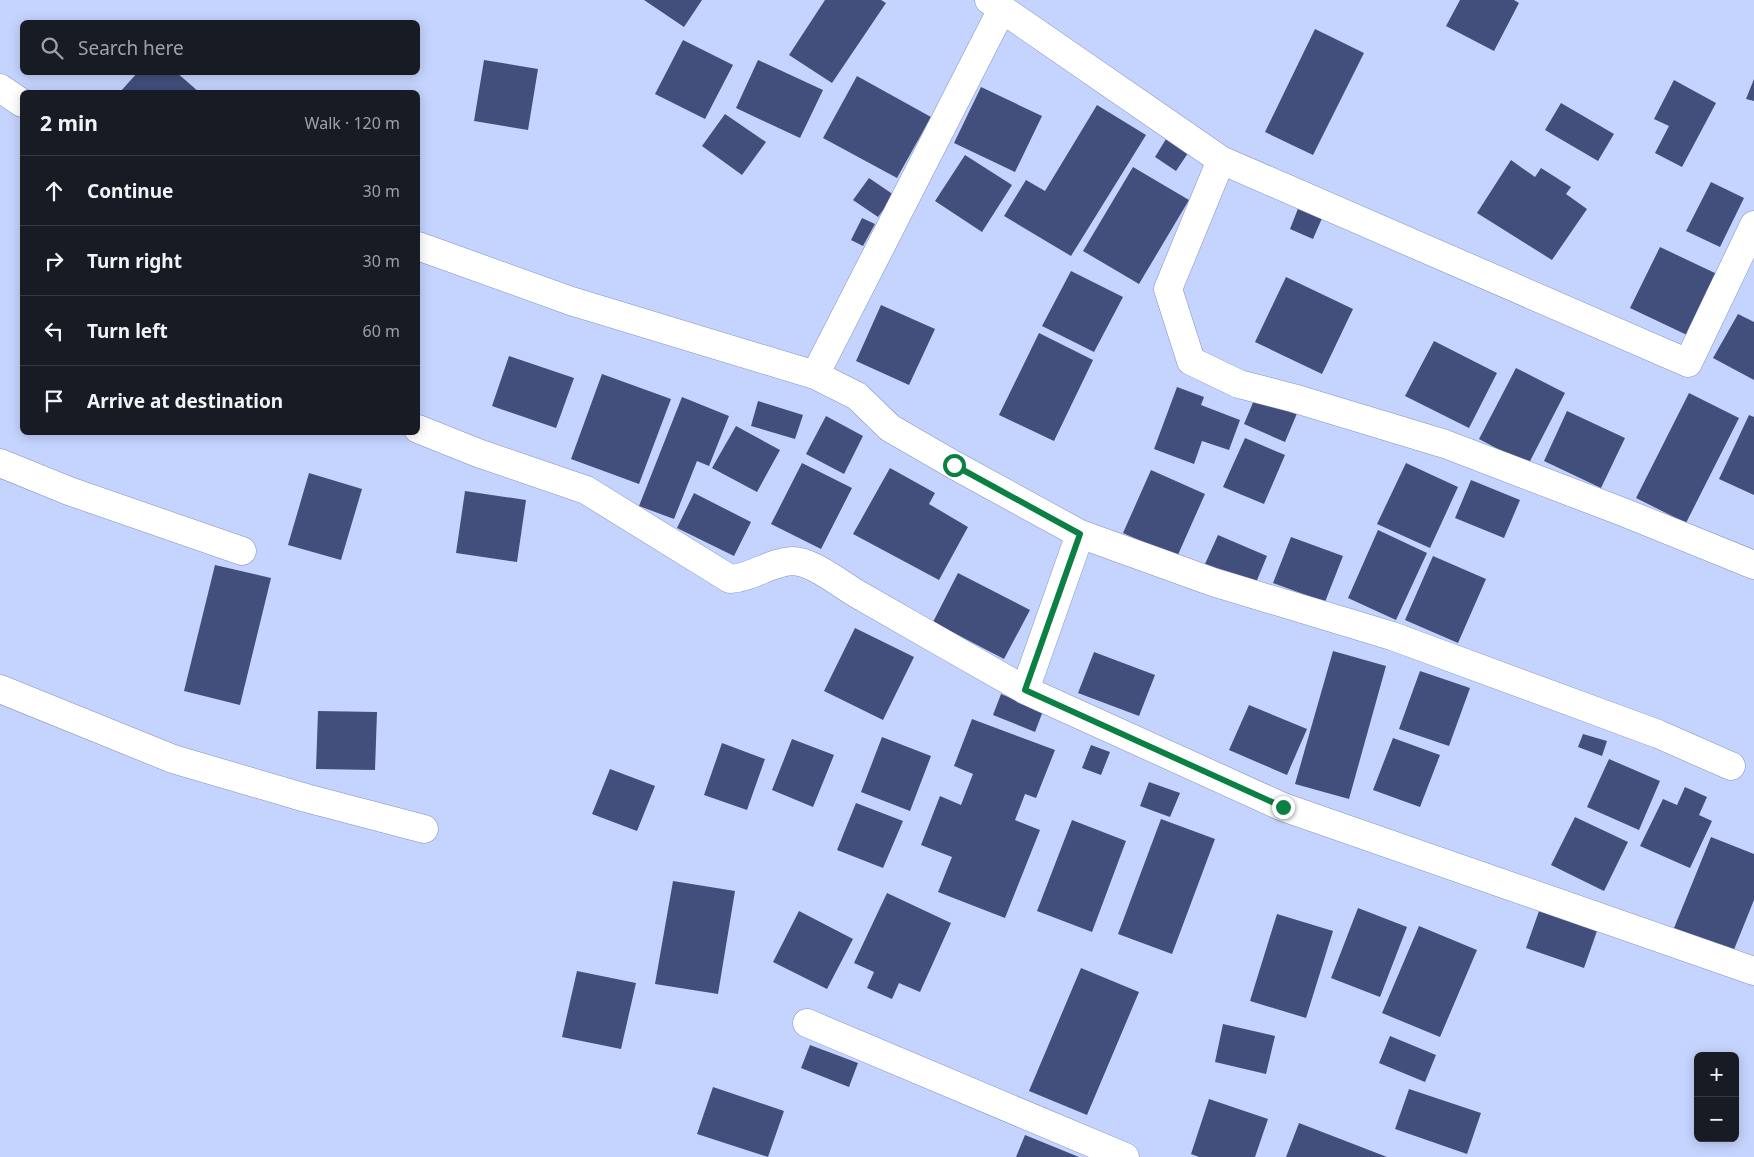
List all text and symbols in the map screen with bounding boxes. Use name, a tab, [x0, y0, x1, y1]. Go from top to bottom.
search box	[20, 20, 420, 75]
icon: search	[38, 34, 66, 62]
text: Search here	[78, 35, 184, 61]
text: 2 min	[40, 109, 98, 137]
text: Walk · 120 m	[305, 112, 400, 134]
icon: ahead	[40, 177, 68, 205]
text: Continue	[87, 178, 173, 204]
text: 30 m	[363, 180, 400, 202]
icon: right	[40, 247, 68, 275]
text: Turn right	[87, 248, 182, 274]
text: 30 m	[363, 250, 400, 272]
icon: left	[40, 317, 68, 345]
text: Turn left	[87, 318, 168, 344]
text: 60 m	[363, 320, 400, 342]
icon: arrive	[40, 387, 68, 415]
text: Arrive at destination	[87, 388, 283, 414]
route start	[943, 454, 966, 477]
route end	[1272, 796, 1295, 819]
map controls	[1694, 1052, 1739, 1142]
button: +	[1694, 1052, 1739, 1097]
button: −	[1694, 1097, 1739, 1142]

